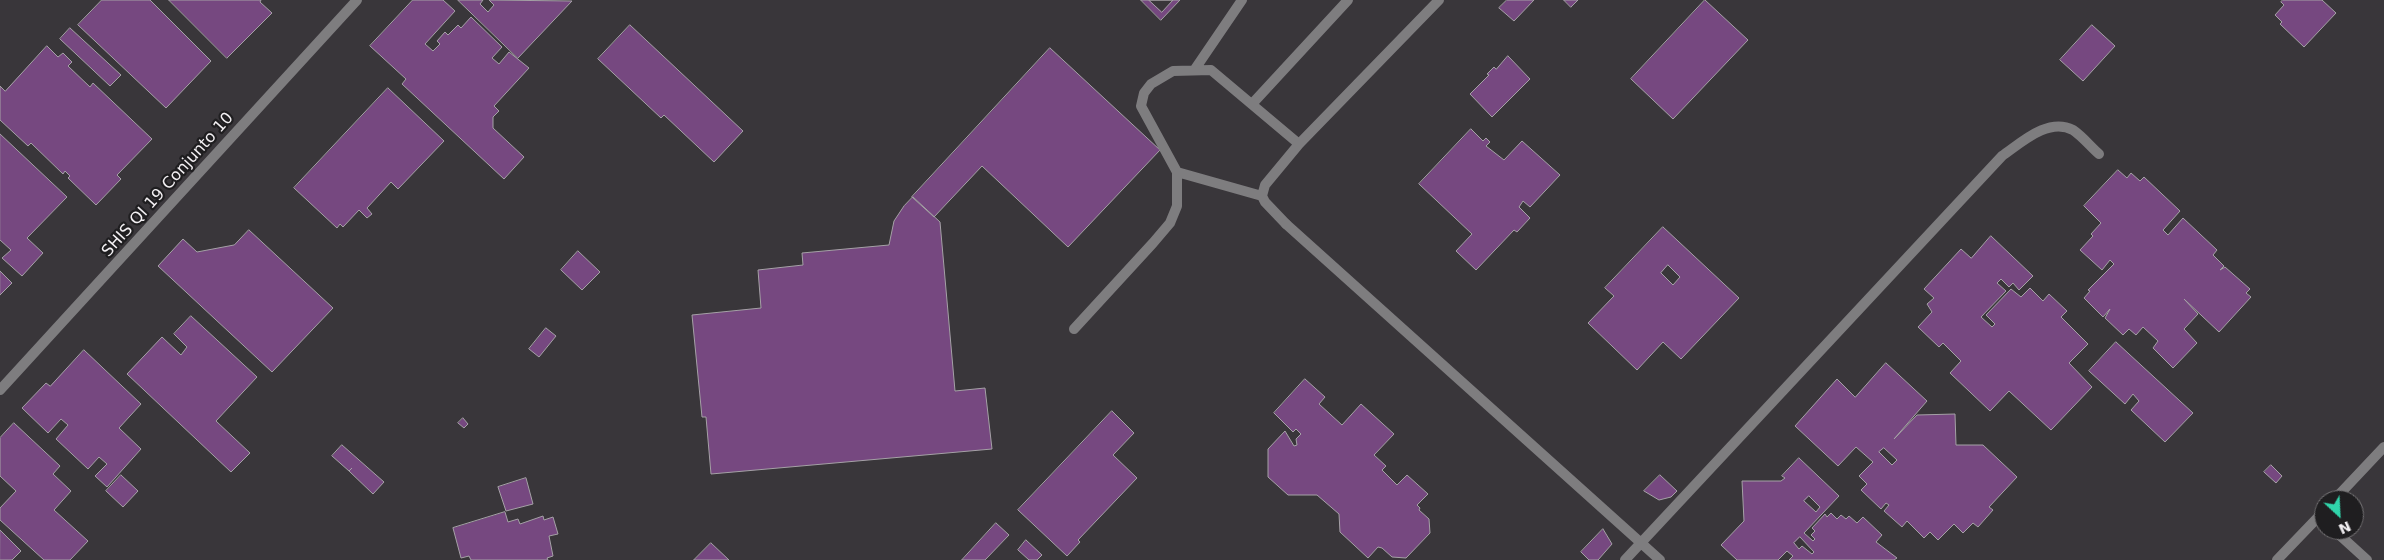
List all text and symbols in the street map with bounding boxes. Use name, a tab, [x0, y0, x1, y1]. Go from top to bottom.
street label: SHIS QI 19 Conjunto 10	[98, 109, 238, 261]
north arrow	[2314, 490, 2364, 540]
text: N	[2336, 518, 2354, 537]

